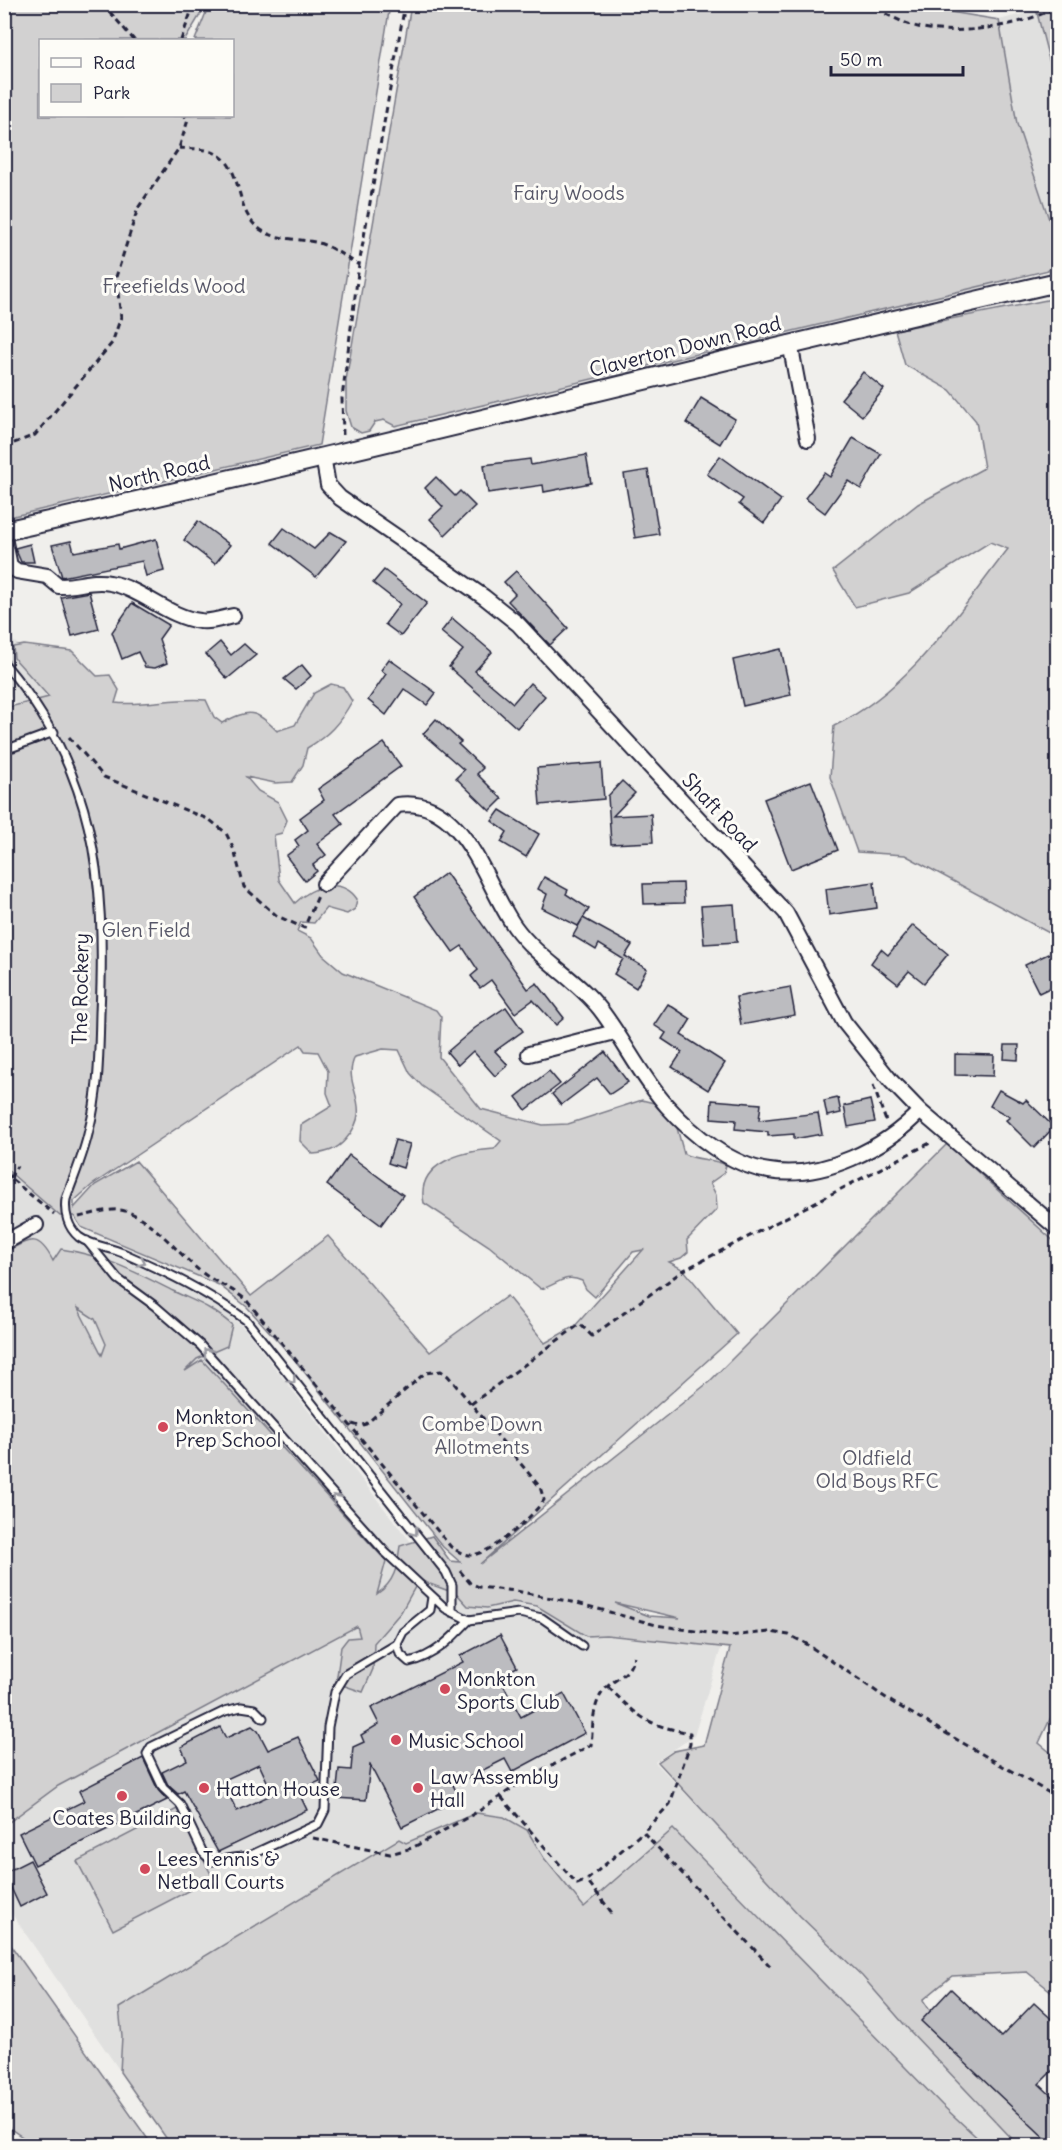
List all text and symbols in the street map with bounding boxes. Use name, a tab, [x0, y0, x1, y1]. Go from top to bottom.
legend	[39, 39, 234, 117]
scale bar	[831, 39, 963, 77]
text: 50 m	[840, 48, 882, 71]
text: Road	[93, 51, 136, 74]
text: Park	[93, 81, 130, 104]
park label: Fairy Woods	[513, 180, 625, 205]
park label: Freefields Wood	[102, 273, 246, 298]
street label: Claverton Down Road	[587, 310, 784, 382]
street label: North Road	[106, 449, 212, 497]
street label: Shaft Road	[677, 767, 763, 857]
park label: Glen Field	[102, 917, 191, 942]
street label: The Rockery	[67, 933, 93, 1045]
one-way arrow	[135, 1255, 146, 1267]
one-way arrow	[203, 1348, 214, 1359]
one-way arrow	[285, 1373, 296, 1384]
place label: Monkton Prep School	[175, 1404, 281, 1452]
park label: Combe Down Allotments	[421, 1411, 543, 1459]
marker: Monkton Prep School	[156, 1420, 170, 1434]
park label: Oldfield Old Boys RFC	[815, 1445, 939, 1493]
one-way arrow	[332, 1494, 343, 1505]
one-way arrow	[407, 1525, 418, 1536]
place label: Monkton Sports Club	[457, 1666, 560, 1714]
marker: Monkton Sports Club	[438, 1682, 452, 1696]
place label: Music School	[408, 1728, 524, 1753]
marker: Music School	[389, 1733, 403, 1747]
place label: Law Assembly Hall	[430, 1764, 559, 1812]
place label: Hatton House	[216, 1776, 340, 1801]
marker: Hatton House	[197, 1781, 211, 1795]
marker: Law Assembly Hall	[411, 1781, 425, 1795]
marker: Coates Building	[115, 1789, 129, 1803]
place label: Coates Building	[52, 1805, 192, 1830]
place label: Lees Tennis & Netball Courts	[157, 1846, 284, 1894]
marker: Lees Tennis & Netball Courts	[138, 1862, 152, 1876]

